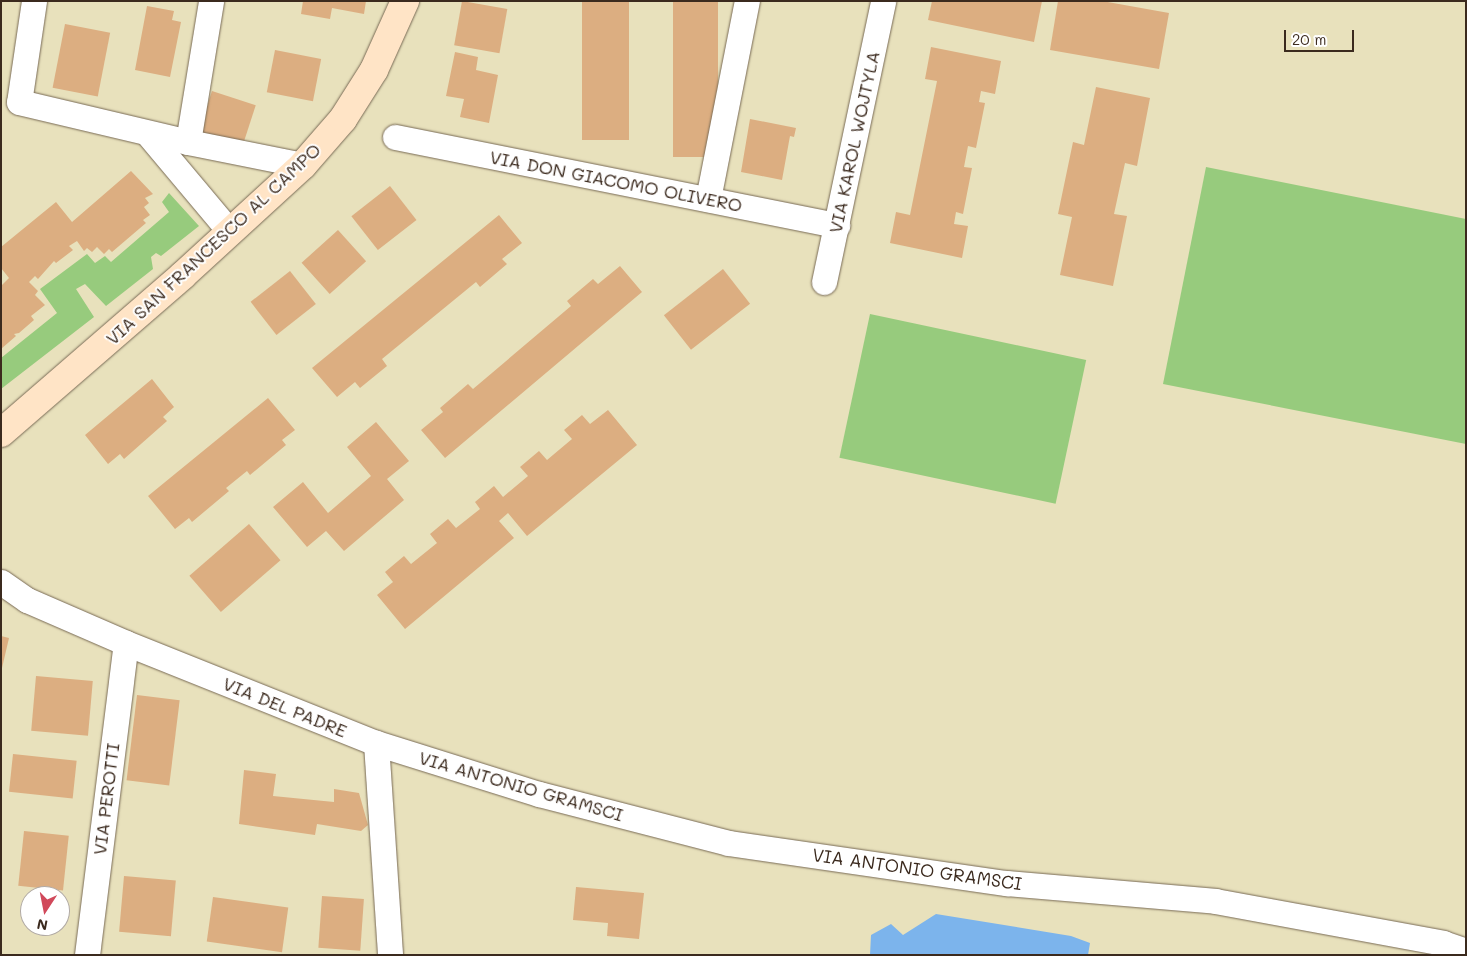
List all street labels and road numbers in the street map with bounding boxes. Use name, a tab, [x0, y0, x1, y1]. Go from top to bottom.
street label: VIA KAROL WOJTYLA	[824, 49, 884, 235]
street label: VIA SAN FRANCESCO AL CAMPO	[101, 139, 325, 349]
street label: VIA DON GIACOMO OLIVERO	[488, 146, 744, 216]
street label: VIA DEL PADRE	[220, 672, 350, 742]
street label: VIA PEROTTI	[88, 742, 124, 856]
street label: VIA ANTONIO GRAMSCI	[416, 746, 626, 826]
street label: VIA ANTONIO GRAMSCI	[811, 844, 1023, 894]

